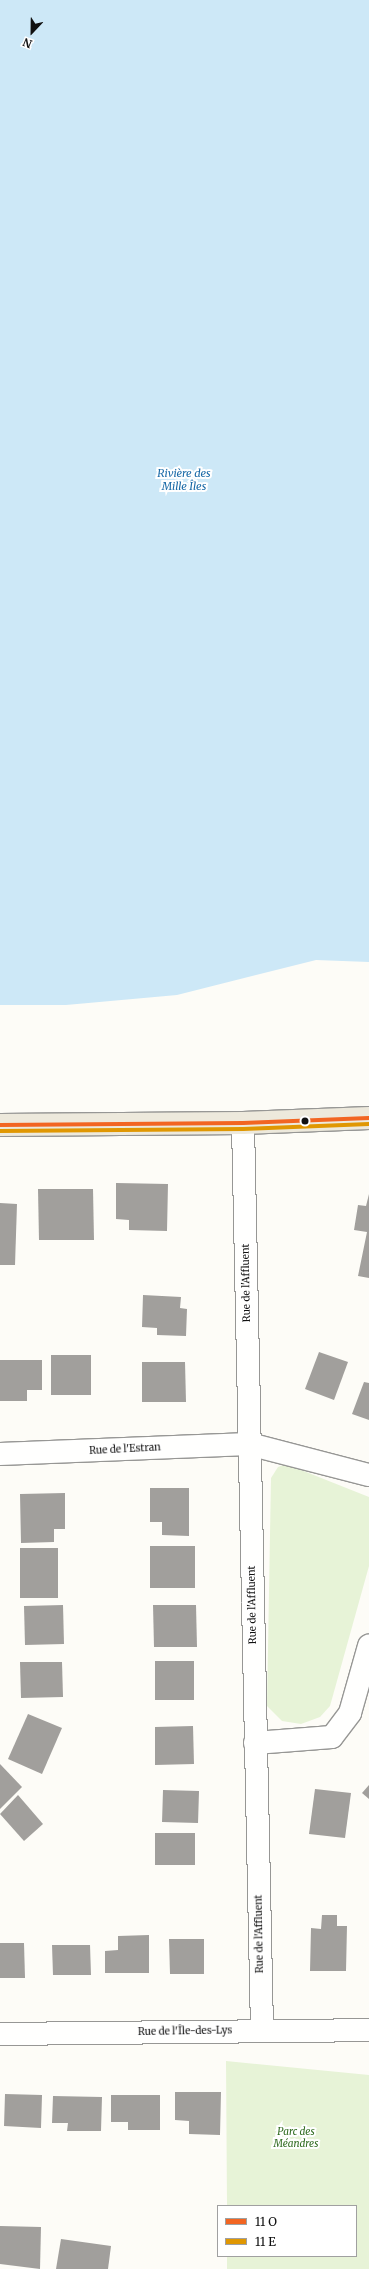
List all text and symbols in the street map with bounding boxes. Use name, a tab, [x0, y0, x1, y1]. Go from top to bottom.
north arrow	[12, 12, 52, 52]
text: N	[21, 35, 34, 51]
water label: Rivière des Mille Îles	[157, 467, 211, 493]
unlabelled marker	[300, 1116, 310, 1126]
street label: Rue de l'Affluent	[239, 1244, 253, 1322]
street label: Rue de l'Estran	[89, 1441, 161, 1457]
street label: Rue de l'Affluent	[245, 1566, 259, 1644]
street label: Rue de l'Affluent	[252, 1895, 266, 1973]
street label: Rue de l'Île-des-Lys	[138, 2024, 232, 2038]
park label: Parc des Méandres	[274, 2125, 318, 2148]
legend	[217, 2205, 357, 2257]
text: 11 O	[255, 2214, 277, 2229]
text: 11 E	[255, 2234, 276, 2249]

